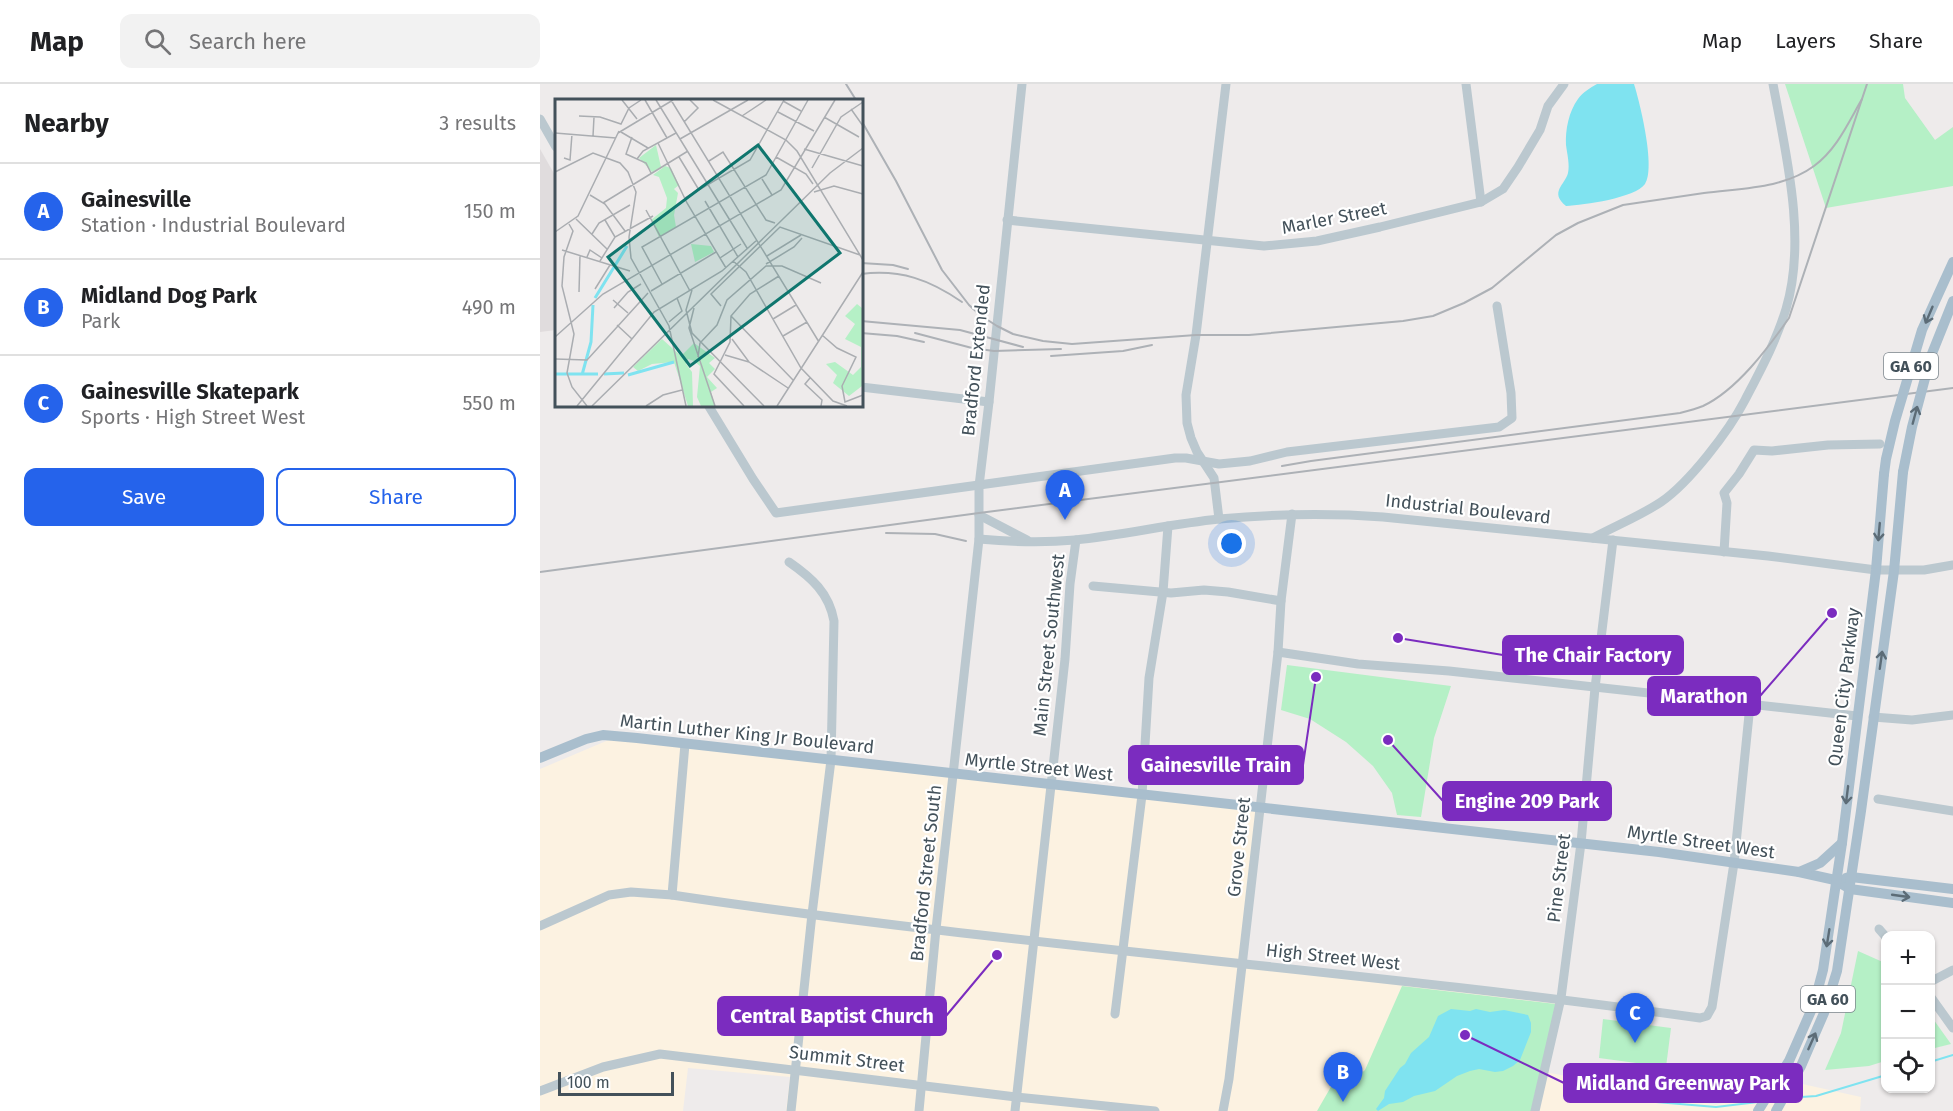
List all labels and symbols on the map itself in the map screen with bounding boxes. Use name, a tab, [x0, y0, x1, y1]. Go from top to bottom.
inset map	[555, 99, 862, 406]
street label: Marler Street	[1280, 197, 1389, 239]
street label: Bradford Extended	[957, 283, 995, 437]
one-way arrow	[1923, 305, 1934, 324]
road number: GA 60	[1884, 353, 1938, 379]
one-way arrow	[1910, 406, 1921, 425]
pin: A	[1046, 470, 1084, 520]
street label: Industrial Boulevard	[1384, 489, 1552, 529]
one-way arrow	[1873, 522, 1884, 542]
your location	[1217, 529, 1246, 558]
street label: Main Street Southwest	[1028, 552, 1070, 737]
street label: Queen City Parkway	[1823, 606, 1865, 768]
callout: The Chair Factory	[1503, 636, 1683, 674]
text: The Chair Factory	[1515, 643, 1672, 667]
one-way arrow	[1876, 650, 1887, 670]
callout: Marathon	[1648, 677, 1760, 715]
text: Marathon	[1660, 684, 1748, 708]
street label: Martin Luther King Jr Boulevard	[619, 710, 875, 758]
callout: Gainesville Train	[1129, 746, 1303, 784]
street label: Myrtle Street West	[964, 748, 1115, 786]
text: Gainesville Train	[1141, 753, 1291, 777]
callout: Engine 209 Park	[1443, 782, 1611, 820]
street label: Bradford Street South	[906, 784, 946, 962]
one-way arrow	[1841, 785, 1852, 804]
text: Engine 209 Park	[1455, 789, 1600, 813]
street label: Grove Street	[1223, 795, 1255, 898]
street label: Myrtle Street West	[1626, 821, 1777, 863]
street label: Pine Street	[1543, 832, 1575, 924]
one-way arrow	[1891, 891, 1911, 902]
one-way arrow	[1822, 927, 1833, 947]
street label: High Street West	[1265, 939, 1402, 975]
road number: GA 60	[1801, 986, 1855, 1012]
pin: C	[1616, 994, 1654, 1043]
callout: Central Baptist Church	[718, 997, 946, 1035]
text: Central Baptist Church	[730, 1004, 934, 1028]
one-way arrow	[1807, 1032, 1818, 1050]
street label: Summit Street	[788, 1041, 907, 1077]
pin: B	[1324, 1052, 1362, 1102]
callout: Midland Greenway Park	[1564, 1064, 1802, 1102]
scale bar	[558, 1069, 674, 1096]
text: Midland Greenway Park	[1576, 1071, 1791, 1095]

